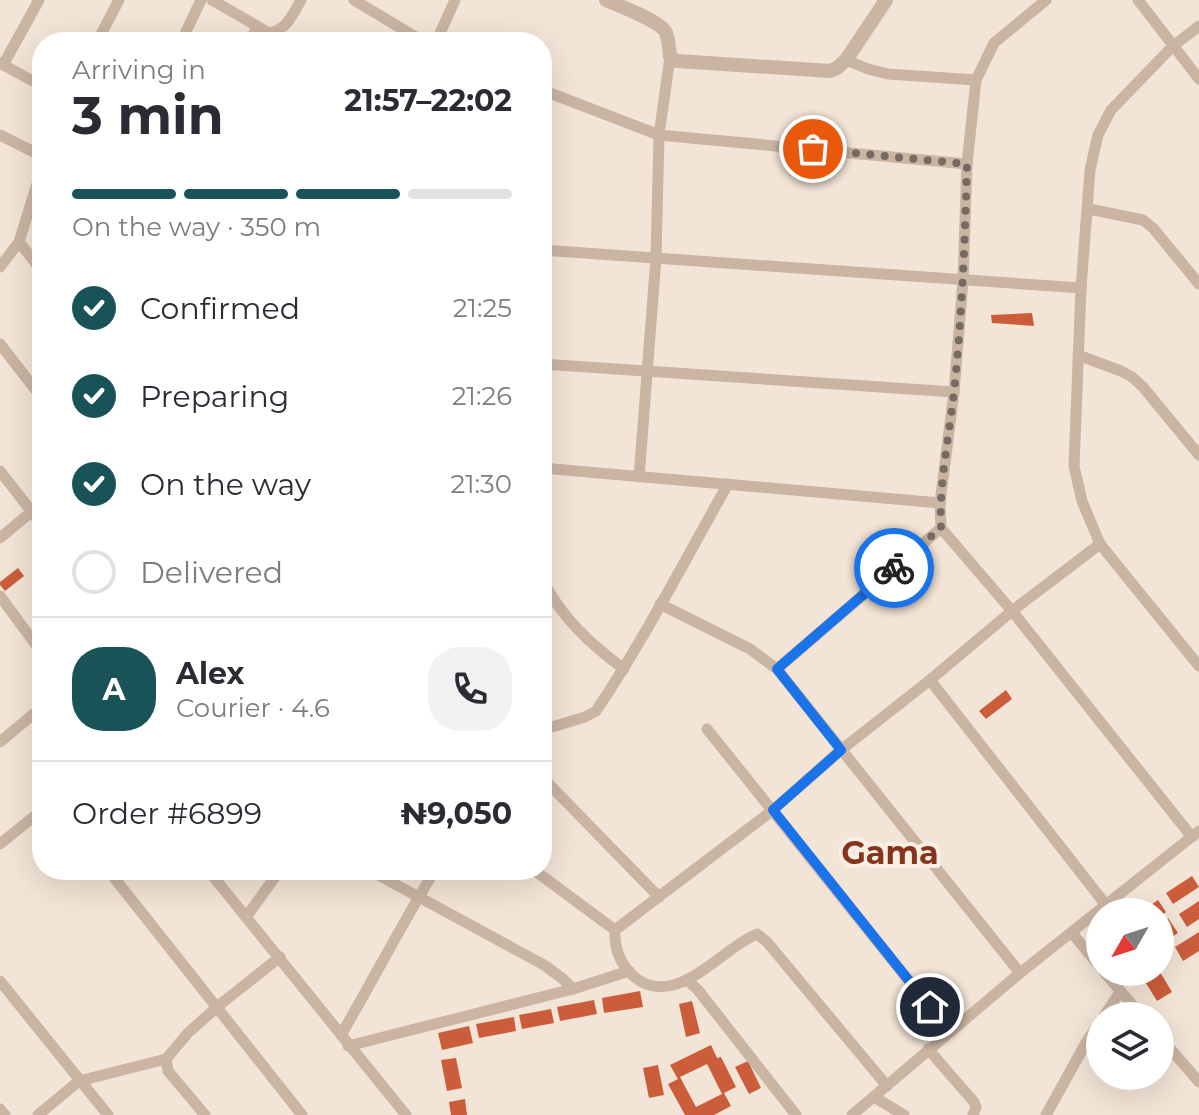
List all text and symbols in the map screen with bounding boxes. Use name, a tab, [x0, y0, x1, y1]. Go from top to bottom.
text: Arriving in	[72, 54, 206, 86]
text: 21:57–22:02	[344, 82, 512, 119]
text: 3 min	[72, 84, 224, 147]
pin	[779, 115, 847, 183]
icon: bag	[791, 127, 835, 171]
text: On the way · 350 m	[72, 211, 321, 243]
icon: check	[72, 286, 116, 330]
text: Confirmed	[140, 290, 300, 327]
text: 21:25	[453, 292, 512, 324]
icon: check	[72, 374, 116, 418]
text: Preparing	[140, 378, 289, 415]
text: 21:26	[452, 380, 512, 412]
icon: check	[72, 462, 116, 506]
text: On the way	[140, 466, 311, 503]
text: 21:30	[450, 468, 512, 500]
courier	[854, 528, 934, 608]
icon: bike	[872, 546, 916, 590]
text: Delivered	[140, 554, 283, 591]
button: phone	[428, 647, 512, 731]
text: Alex	[176, 655, 244, 692]
text: A	[103, 671, 125, 708]
text: Courier · 4.6	[176, 692, 330, 724]
text: Order #6899	[72, 795, 262, 832]
text: ₦9,050	[400, 795, 512, 832]
district label: Gama	[841, 833, 939, 872]
north arrow	[1086, 898, 1174, 986]
map controls	[1086, 898, 1174, 1090]
pin	[896, 973, 964, 1041]
icon: home	[908, 985, 952, 1029]
button: layers	[1086, 1002, 1174, 1090]

